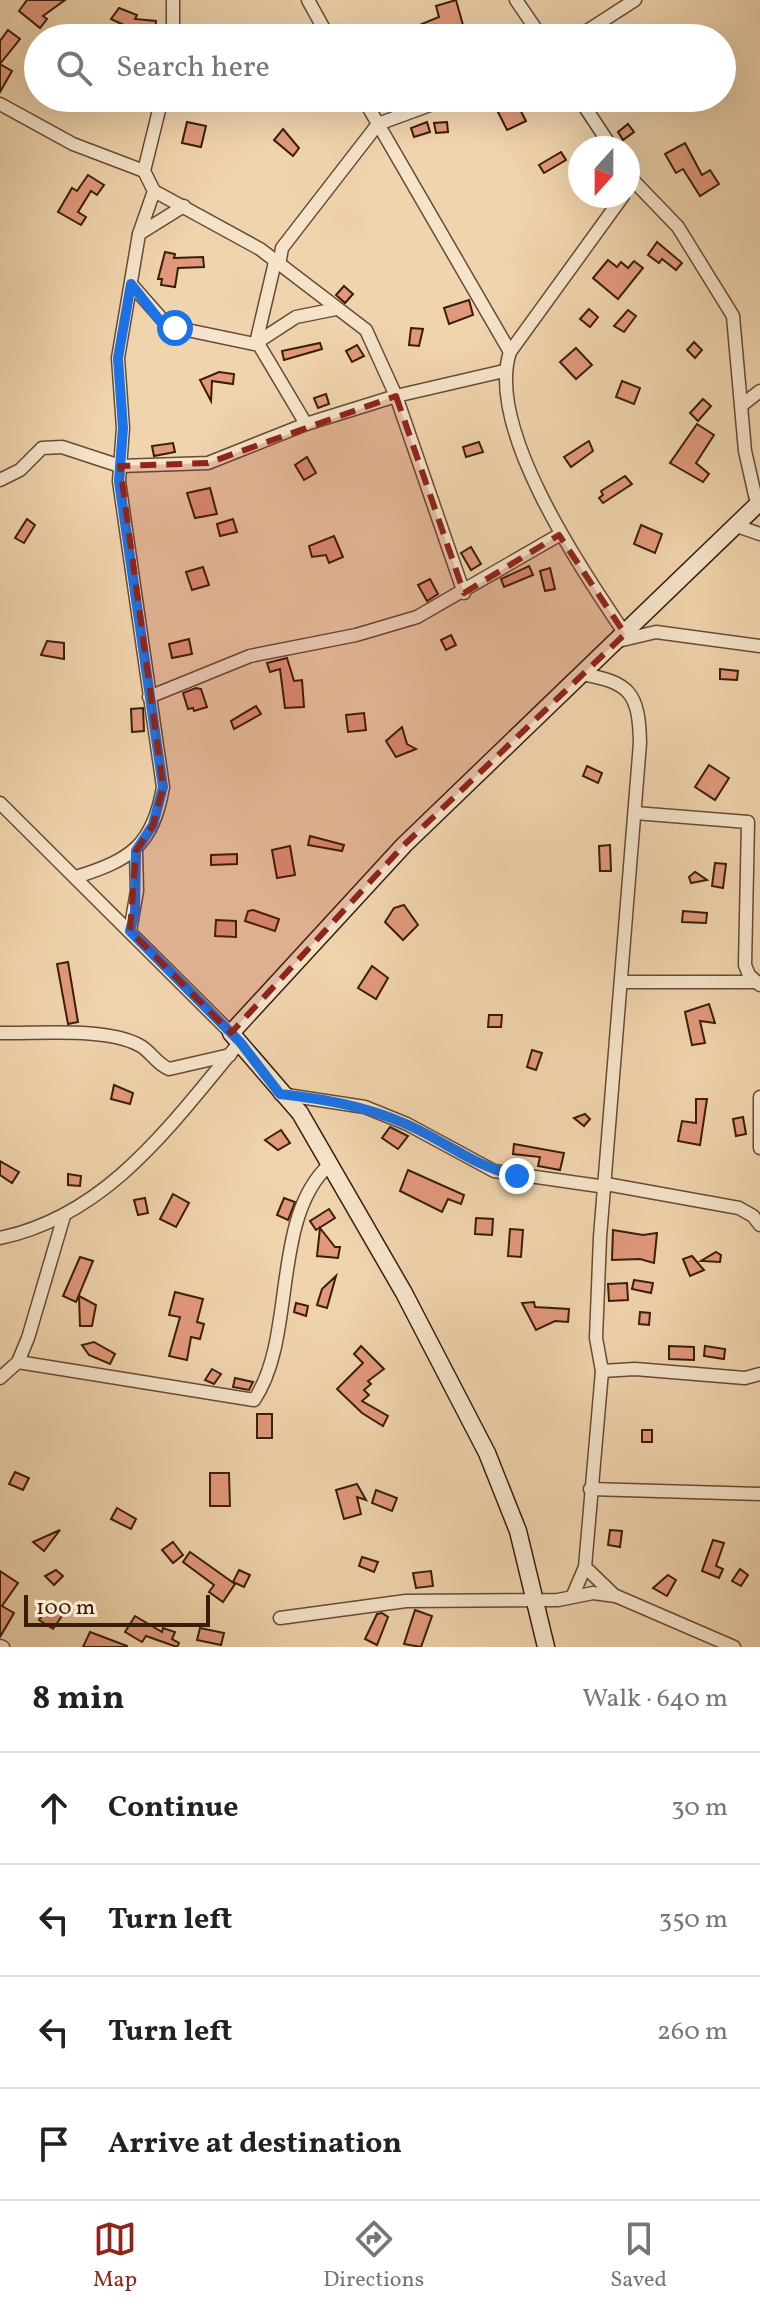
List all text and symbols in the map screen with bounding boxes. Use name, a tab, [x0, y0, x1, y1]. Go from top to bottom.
search box	[24, 24, 736, 112]
icon: search	[52, 46, 96, 90]
text: Search here	[116, 47, 270, 89]
north arrow	[568, 136, 640, 208]
route start	[157, 310, 193, 346]
route end	[499, 1158, 535, 1194]
scale bar	[24, 1591, 210, 1627]
text: 100 m	[36, 1593, 95, 1624]
text: 8 min	[32, 1676, 125, 1723]
text: Walk · 640 m	[582, 1681, 728, 1717]
icon: ahead	[32, 1786, 76, 1830]
text: Continue	[108, 1787, 239, 1829]
text: 30 m	[671, 1790, 728, 1826]
icon: left	[32, 1898, 76, 1942]
text: Turn left	[108, 1899, 232, 1941]
text: 350 m	[659, 1902, 728, 1938]
icon: left	[32, 2010, 76, 2054]
text: Turn left	[108, 2011, 232, 2053]
text: 260 m	[657, 2014, 728, 2050]
icon: arrive	[32, 2122, 76, 2166]
text: Arrive at destination	[108, 2123, 402, 2165]
tab: Map	[93, 2217, 137, 2296]
tab: Directions	[323, 2217, 424, 2296]
tab: Saved	[610, 2217, 667, 2296]

